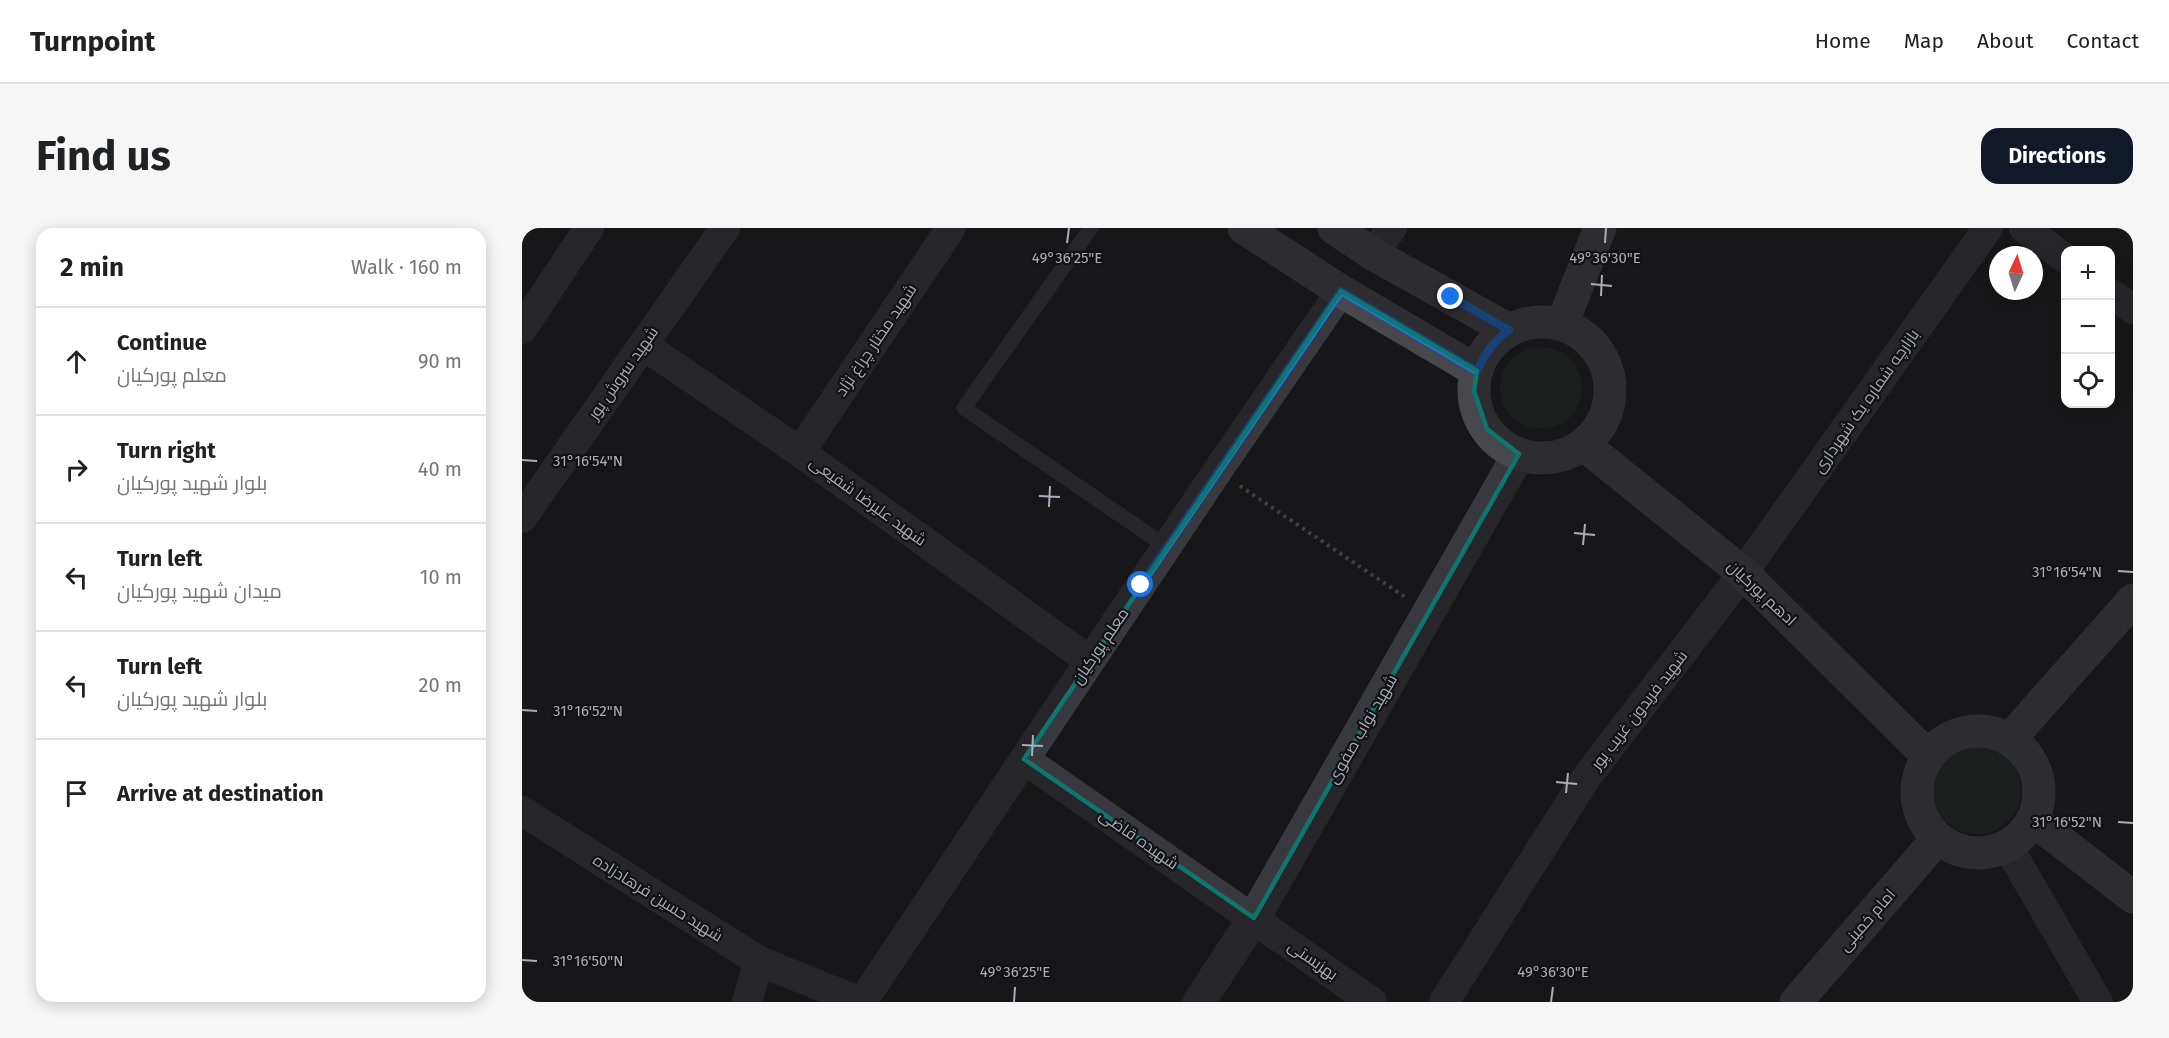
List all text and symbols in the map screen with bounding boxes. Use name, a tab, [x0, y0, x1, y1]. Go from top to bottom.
text: Turnpoint	[30, 25, 155, 58]
text: Home	[1815, 28, 1871, 54]
text: Map	[1904, 28, 1944, 54]
text: About	[1977, 28, 2034, 54]
text: Contact	[2067, 28, 2139, 54]
button: Directions	[1981, 128, 2133, 184]
text: Find us	[36, 131, 171, 181]
north arrow	[1989, 246, 2043, 300]
map controls	[2061, 246, 2115, 408]
button: +	[2061, 246, 2115, 300]
text: 49°36'25"E	[1032, 249, 1102, 267]
text: 49°36'30"E	[1569, 249, 1641, 267]
text: 2 min	[60, 252, 124, 283]
text: Walk · 160 m	[351, 255, 462, 279]
street label: شهید مختار چراغ نژاد	[831, 280, 922, 401]
route end	[1437, 283, 1463, 309]
button: −	[2061, 300, 2115, 354]
street label: شهید سروش پور	[583, 323, 664, 425]
street label: بازارچه شماره یک شهرداری	[1809, 325, 1925, 478]
text: Continue	[117, 329, 207, 356]
icon: ahead	[60, 345, 93, 378]
text: 90 m	[418, 349, 462, 373]
button: locate	[2061, 354, 2115, 408]
text: معلم پورکیان	[117, 363, 227, 387]
text: Turn right	[117, 437, 216, 464]
text: 31°16'54"N	[553, 452, 623, 470]
street label: شهید علیرضا شفیعی	[805, 452, 930, 551]
icon: right	[60, 453, 93, 486]
text: 40 m	[418, 457, 462, 481]
text: بلوار شهید پورکیان	[117, 471, 267, 495]
text: Turn left	[117, 545, 202, 572]
street label: ادهم پورکیان	[1722, 556, 1800, 631]
icon: left	[60, 561, 93, 594]
text: 31°16'54"N	[2032, 563, 2102, 581]
text: 10 m	[420, 565, 462, 589]
route start	[1127, 571, 1153, 597]
text: میدان شهید پورکیان	[117, 579, 282, 603]
street label: معلم پورکیان	[1068, 604, 1134, 689]
street label: شهید فریدون غریب پور	[1586, 647, 1693, 775]
text: Turn left	[117, 653, 202, 680]
icon: left	[60, 669, 93, 702]
street label: شهید نواب صفوی	[1323, 671, 1402, 787]
text: 20 m	[419, 673, 462, 697]
text: بلوار شهید پورکیان	[117, 687, 267, 711]
text: 31°16'52"N	[553, 702, 623, 720]
icon: arrive	[60, 777, 93, 810]
text: Arrive at destination	[117, 780, 324, 807]
street label: شهیده قاضی	[1095, 805, 1182, 874]
text: 31°16'52"N	[2032, 813, 2102, 831]
street label: شهید حسین فرهادزاده	[589, 850, 726, 946]
street label: امام خمینی	[1835, 885, 1901, 957]
street label: بهزیستی	[1284, 936, 1342, 985]
text: 31°16'50"N	[553, 952, 623, 970]
text: 49°36'25"E	[980, 963, 1050, 981]
text: 49°36'30"E	[1517, 963, 1589, 981]

